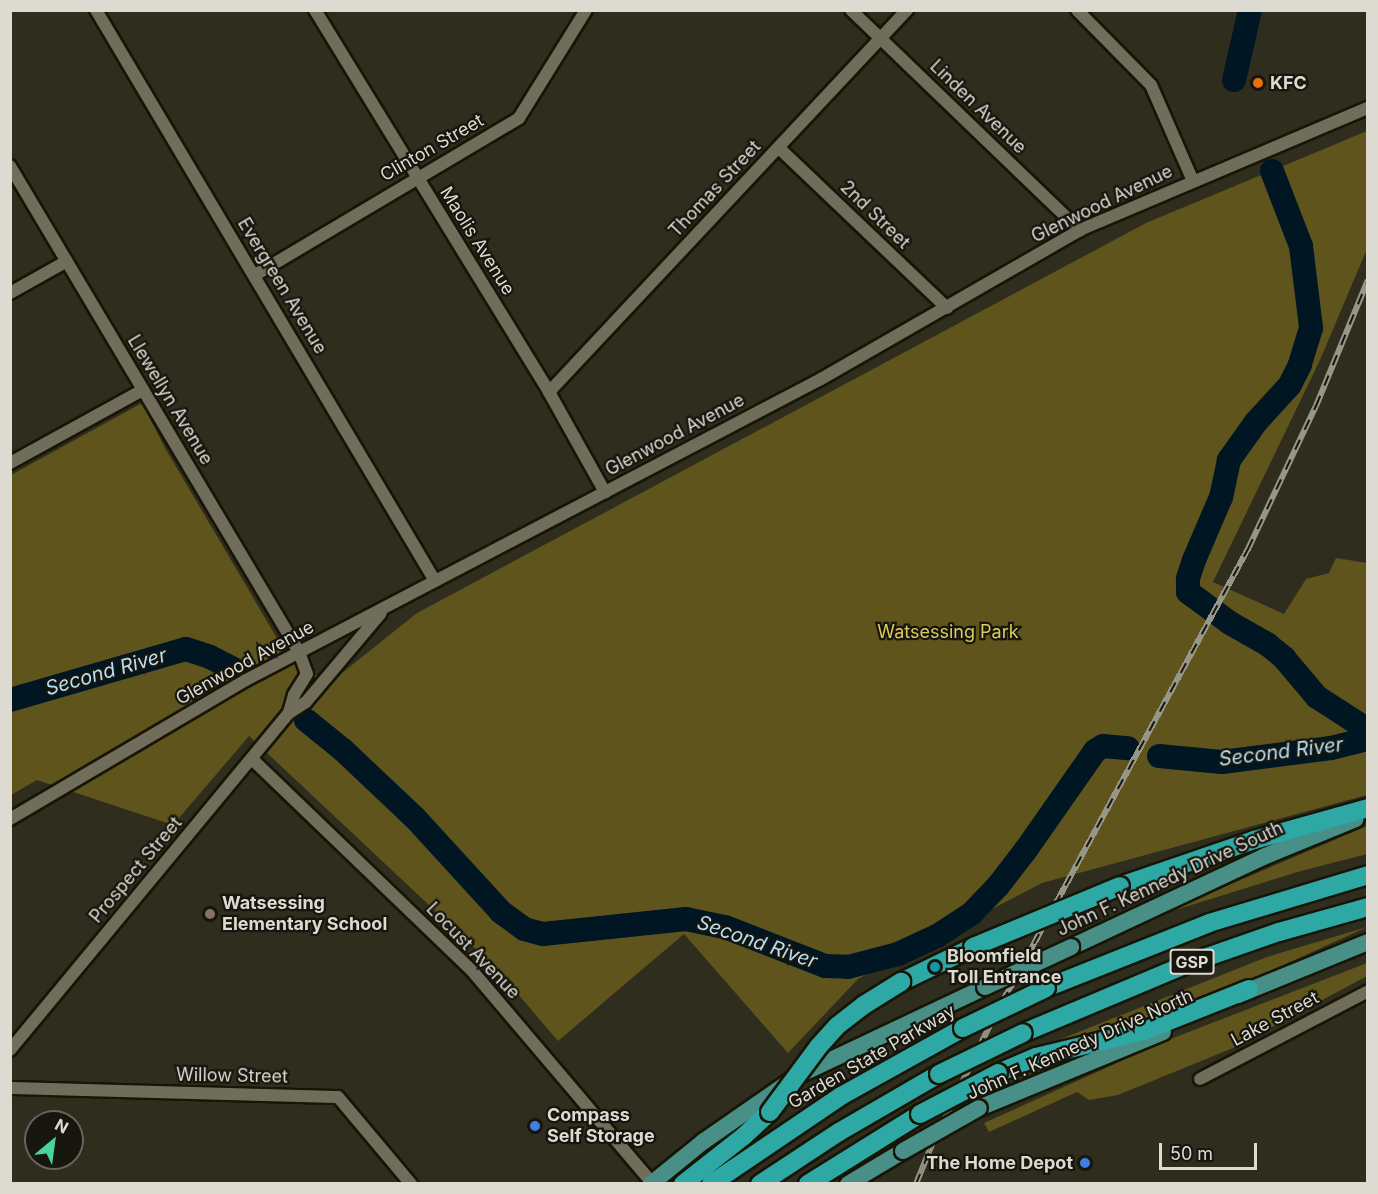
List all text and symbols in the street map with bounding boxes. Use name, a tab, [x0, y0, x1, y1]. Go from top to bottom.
street label: Linden Avenue	[925, 56, 1031, 158]
place label: KFC	[1270, 72, 1307, 94]
marker: KFC	[1251, 76, 1265, 90]
street label: Clinton Street	[377, 110, 487, 186]
street label: Thomas Street	[665, 136, 765, 242]
street label: Glenwood Avenue	[1028, 160, 1176, 248]
street label: 2nd Street	[836, 176, 914, 254]
street label: Maolis Avenue	[435, 183, 519, 299]
street label: Evergreen Avenue	[233, 214, 331, 358]
street label: Llewellyn Avenue	[123, 331, 217, 469]
street label: Glenwood Avenue	[602, 389, 748, 481]
street label: Glenwood Avenue	[172, 616, 318, 710]
park label: Watsessing Park	[877, 621, 1019, 643]
water label: Second River	[43, 643, 169, 701]
water label: Second River	[1217, 732, 1345, 772]
street label: Prospect Street	[85, 813, 187, 927]
street label: John F. Kennedy Drive South	[1054, 817, 1286, 941]
place label: Watsessing Elementary School	[222, 893, 387, 936]
street label: Locust Avenue	[422, 898, 524, 1004]
marker: Watsessing Elementary School	[203, 907, 217, 921]
water label: Second River	[694, 910, 820, 974]
place label: Bloomfield Toll Entrance	[947, 946, 1061, 988]
road number: GSP	[1170, 949, 1214, 975]
marker: Bloomfield Toll Entrance	[928, 960, 942, 974]
street label: John F. Kennedy Drive North	[964, 985, 1196, 1105]
street label: Lake Street	[1228, 987, 1322, 1051]
street label: Garden State Parkway	[785, 1000, 959, 1114]
street label: Willow Street	[176, 1064, 288, 1088]
place label: Compass Self Storage	[547, 1105, 655, 1148]
north arrow	[24, 1110, 84, 1170]
text: N	[52, 1114, 72, 1138]
marker: Compass Self Storage	[528, 1119, 542, 1133]
scale bar	[1162, 1131, 1260, 1169]
text: 50 m	[1170, 1143, 1213, 1164]
place label: The Home Depot	[926, 1152, 1073, 1174]
marker: The Home Depot	[1078, 1156, 1092, 1170]

